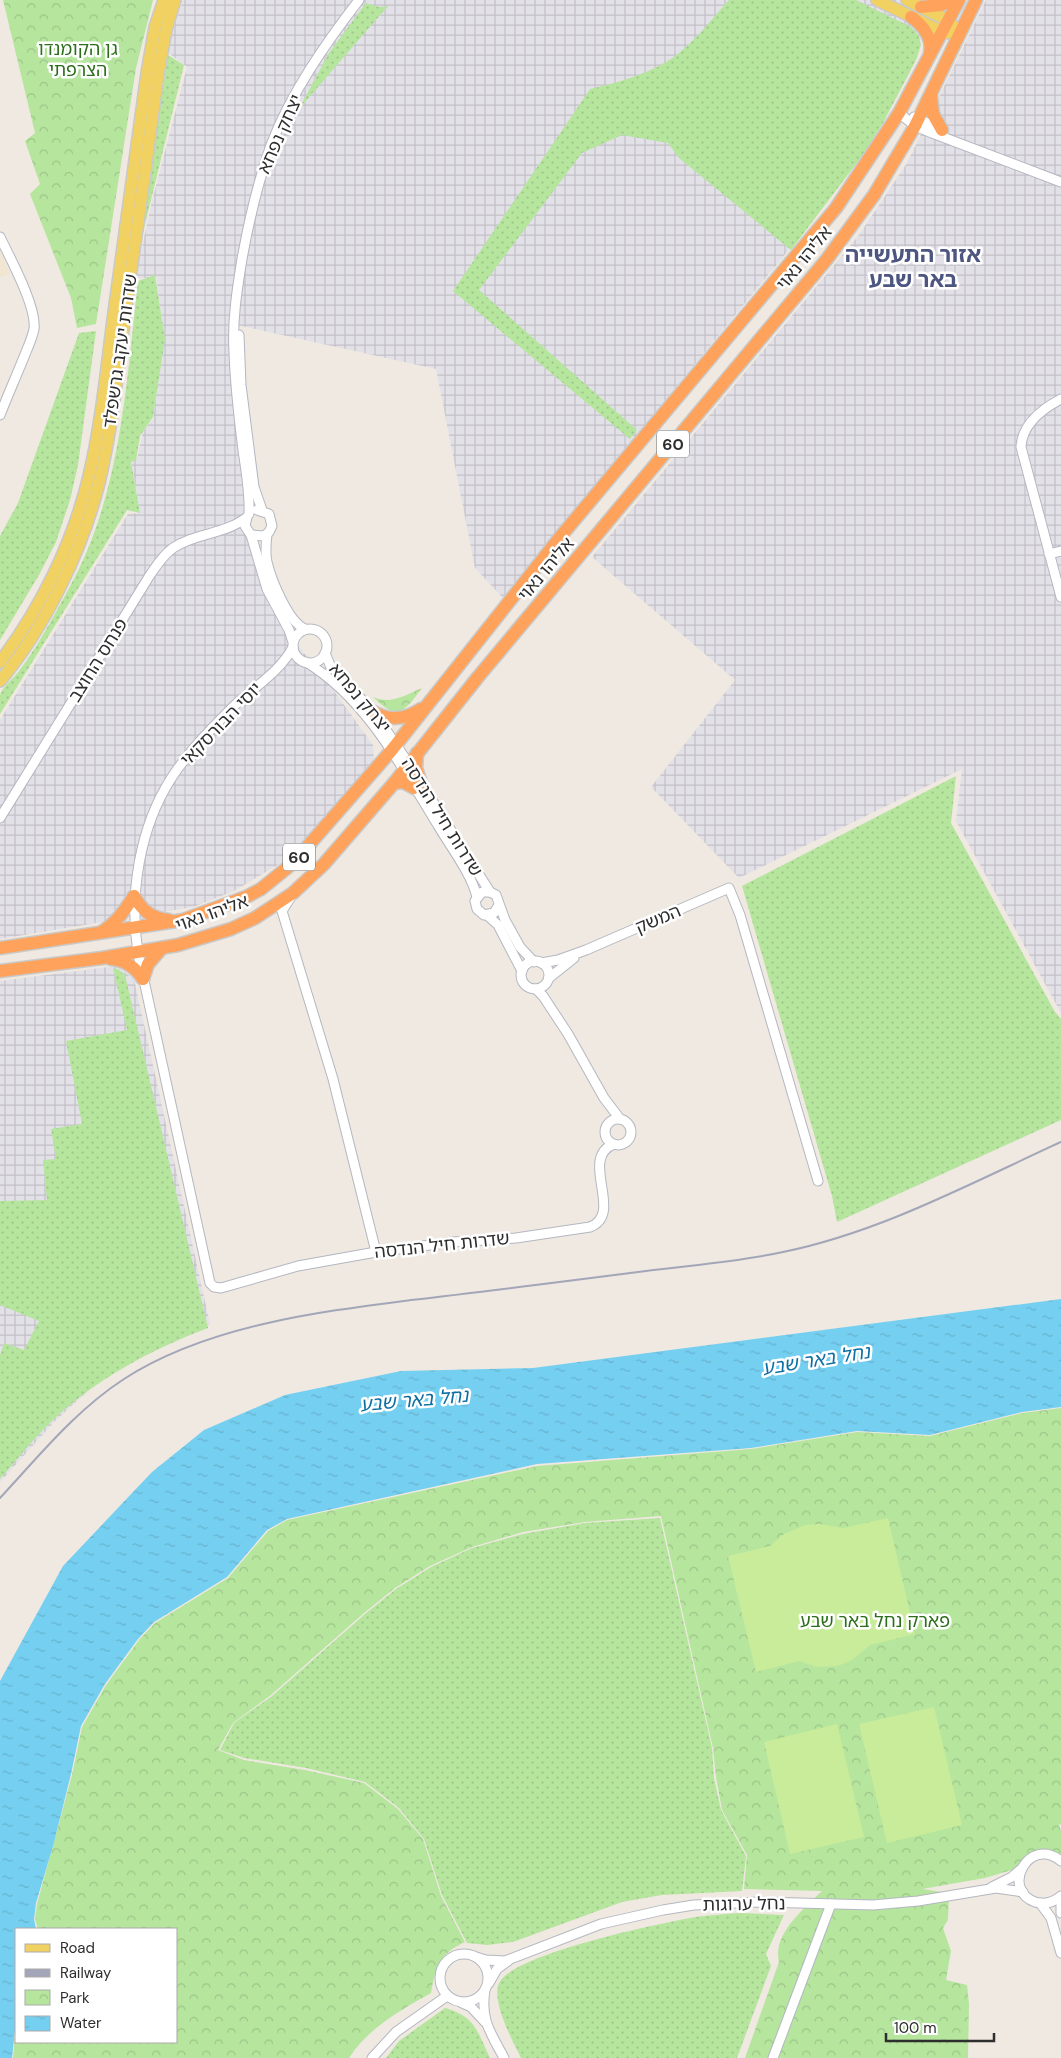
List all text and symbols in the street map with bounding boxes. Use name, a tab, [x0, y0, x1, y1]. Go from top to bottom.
park label: גן הקומנדו הצרפתי	[38, 37, 118, 82]
street label: יצחק נפחא	[252, 91, 308, 177]
street label: אליהו נאוי	[771, 221, 837, 295]
district label: אזור התעשייה באר שבע	[845, 240, 981, 294]
street label: שדרות יעקב גרשפלד	[97, 272, 143, 430]
road number: 60	[657, 430, 689, 458]
street label: אליהו נאוי	[512, 532, 580, 606]
street label: פנחס החוצב	[63, 614, 133, 706]
street label: יצחק נפחא	[324, 658, 396, 738]
street label: יוסי הבורסקאי	[175, 677, 267, 771]
street label: שדרות חיל הנדסה	[396, 753, 488, 881]
road number: 60	[283, 844, 315, 870]
street label: אליהו נאוי	[172, 889, 252, 937]
street label: המשק	[631, 899, 685, 939]
street label: שדרות חיל הנדסה	[373, 1226, 511, 1264]
water label: נחל באר שבע	[760, 1339, 873, 1381]
water label: נחל באר שבע	[359, 1383, 471, 1417]
park label: פארק נחל באר שבע	[800, 1609, 950, 1633]
street label: נחל ערוגות	[702, 1891, 786, 1917]
legend	[15, 1928, 178, 2043]
text: Road	[60, 1938, 95, 1958]
text: Railway	[60, 1963, 112, 1983]
text: Park	[60, 1988, 90, 2008]
scale bar	[886, 2010, 994, 2042]
text: Water	[60, 2013, 102, 2033]
text: 100 m	[894, 2018, 937, 2038]

